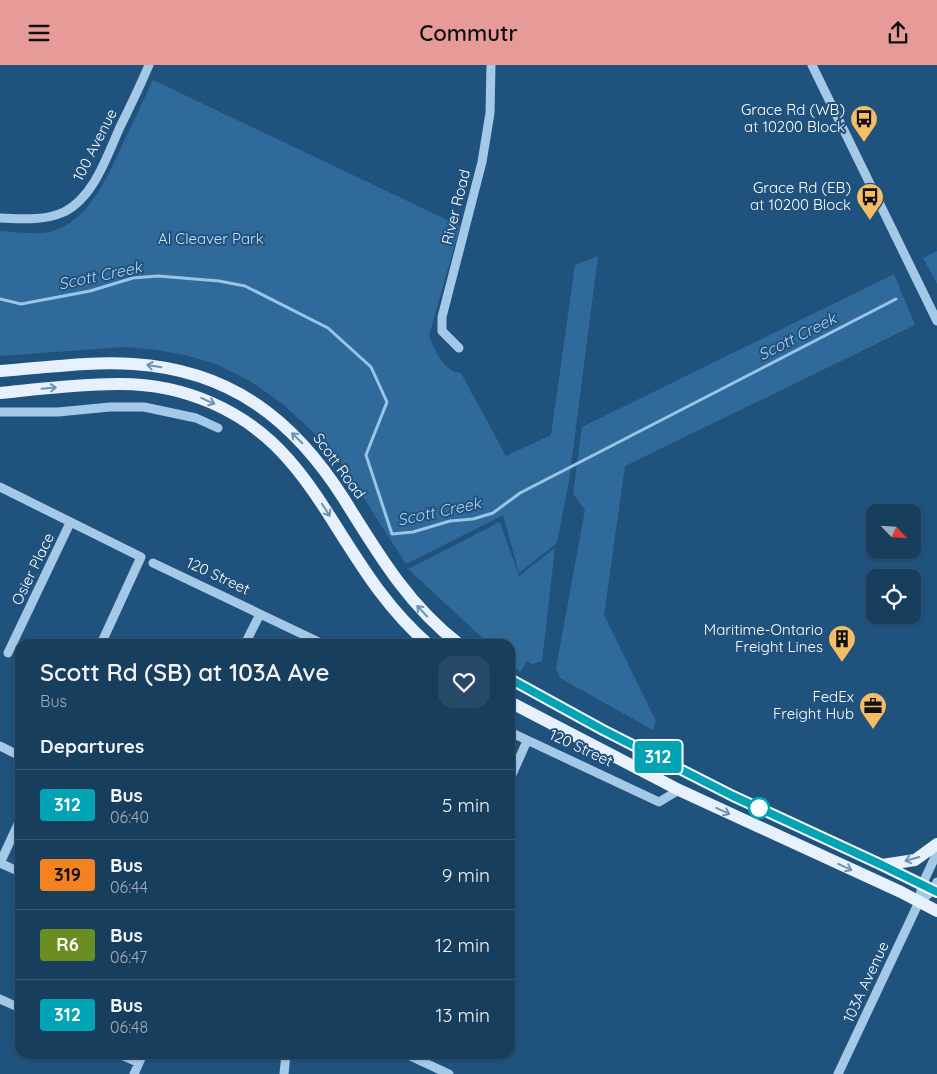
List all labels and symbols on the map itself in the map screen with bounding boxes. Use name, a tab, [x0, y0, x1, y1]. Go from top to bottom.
place label: Grace Rd (WB) at 10200 Block	[741, 100, 845, 136]
bus stop icon: Grace Rd (WB) at 10200 Block	[849, 104, 879, 143]
street label: 100 Avenue	[68, 105, 121, 184]
street label: River Road	[437, 167, 474, 246]
place label: Grace Rd (EB) at 10200 Block	[750, 178, 851, 214]
bus stop icon: Grace Rd (EB) at 10200 Block	[855, 182, 885, 221]
park label: Al Cleaver Park	[158, 229, 264, 248]
water label: Scott Creek	[56, 256, 145, 294]
water label: Scott Creek	[755, 307, 841, 364]
one-way arrow	[147, 361, 163, 371]
one-way arrow	[40, 384, 56, 393]
one-way arrow	[200, 397, 215, 407]
street label: Scott Road	[309, 429, 370, 502]
one-way arrow	[291, 432, 303, 444]
water label: Scott Creek	[395, 492, 484, 530]
one-way arrow	[321, 502, 331, 516]
north arrow	[866, 504, 921, 559]
street label: Osier Place	[7, 530, 58, 608]
street label: 120 Street	[183, 553, 253, 599]
one-way arrow	[416, 605, 428, 618]
place label: Maritime-Ontario Freight Lines	[704, 620, 823, 656]
building icon: Maritime-Ontario Freight Lines	[827, 624, 857, 663]
place label: FedEx Freight Hub	[773, 687, 854, 723]
office icon: FedEx Freight Hub	[858, 691, 888, 730]
street label: 120 Street	[546, 725, 616, 771]
line badge: 312	[629, 741, 687, 773]
unlabelled marker	[748, 797, 770, 819]
one-way arrow	[716, 806, 731, 816]
one-way arrow	[904, 855, 920, 865]
one-way arrow	[837, 862, 852, 872]
street label: 103A Avenue	[838, 938, 893, 1025]

